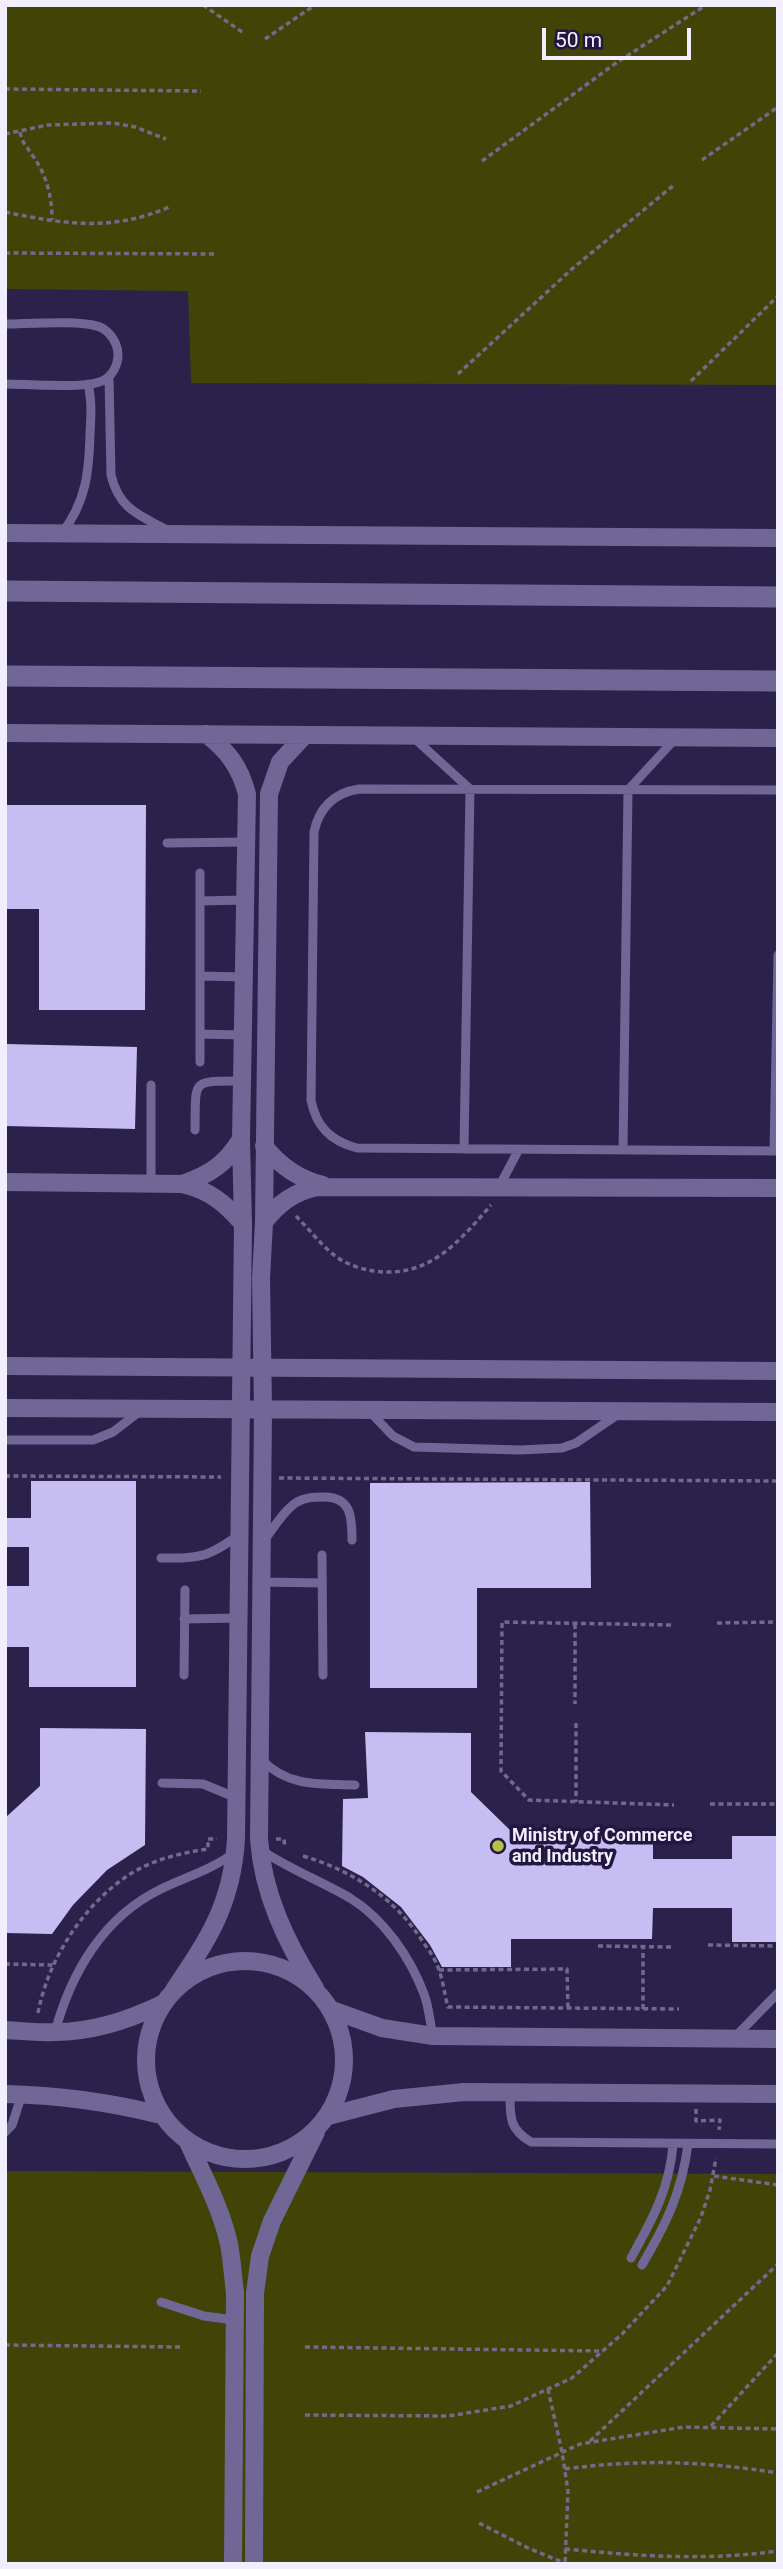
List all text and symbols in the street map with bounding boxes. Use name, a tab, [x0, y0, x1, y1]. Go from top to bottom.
scale bar	[545, 14, 694, 58]
text: 50 m	[555, 28, 602, 52]
place label: Ministry of Commerce and Industry	[512, 1825, 692, 1868]
marker: Ministry of Commerce and Industry	[490, 1838, 506, 1854]

